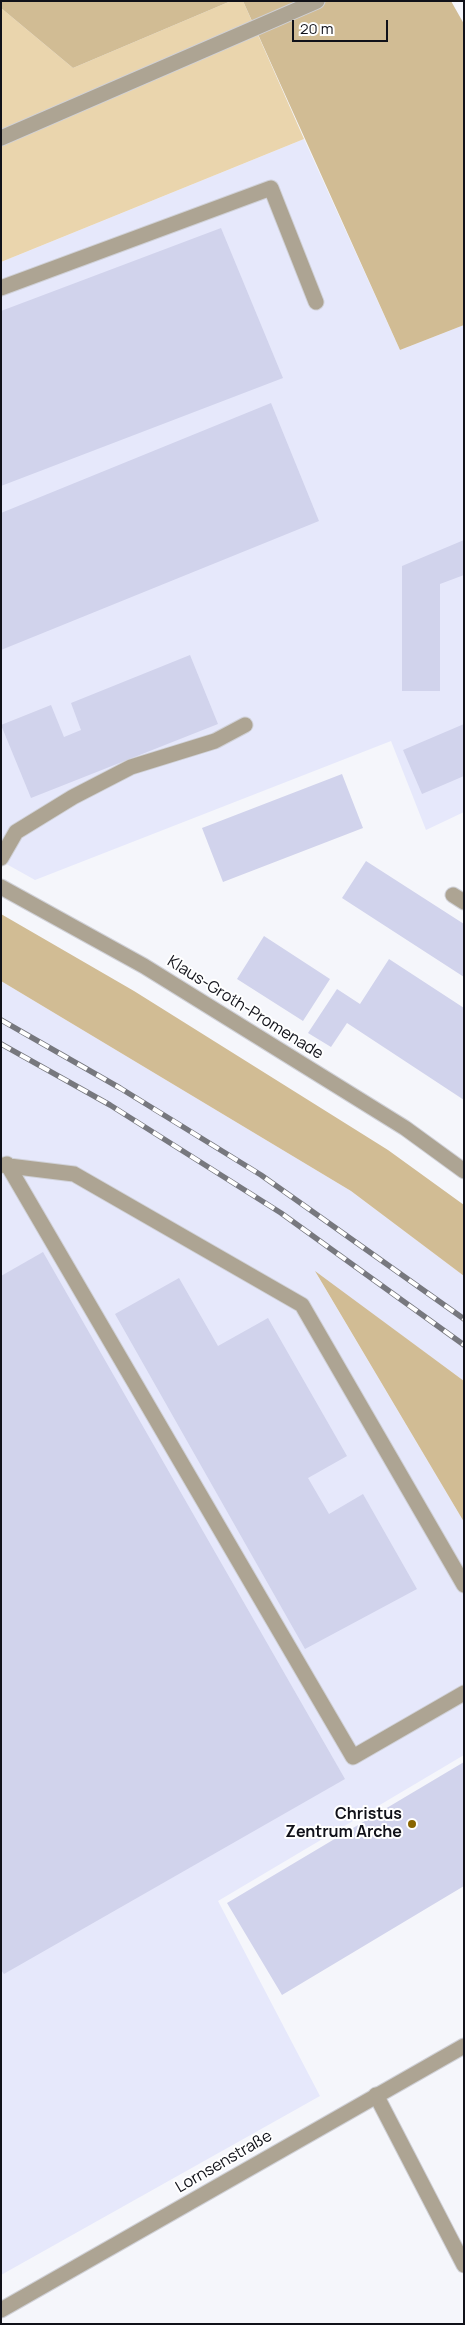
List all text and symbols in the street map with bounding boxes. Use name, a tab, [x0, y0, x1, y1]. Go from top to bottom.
scale bar	[295, 10, 391, 42]
text: 20 m	[300, 18, 333, 39]
street label: Klaus-Groth-Promenade	[163, 952, 327, 1064]
place label: Christus Zentrum Arche	[285, 1805, 402, 1843]
marker: Christus Zentrum Arche	[406, 1818, 418, 1830]
street label: Lornsenstraße	[172, 2127, 276, 2197]

